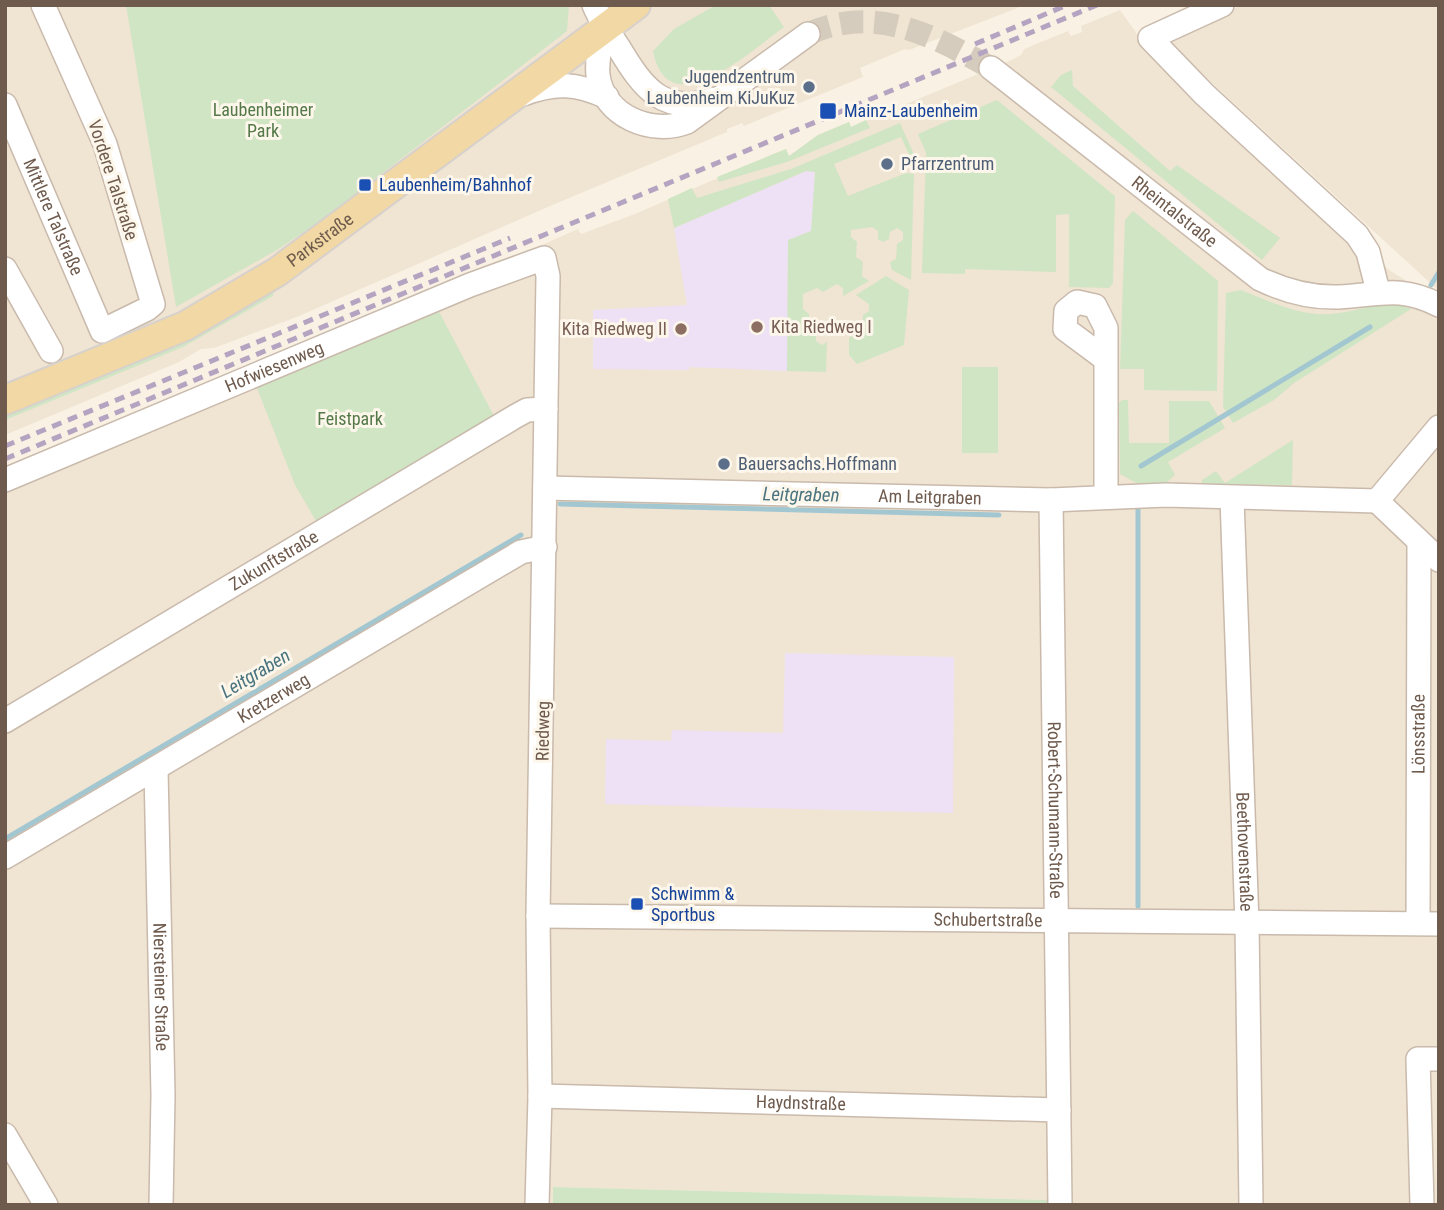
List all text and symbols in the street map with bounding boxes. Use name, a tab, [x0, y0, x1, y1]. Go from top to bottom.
place label: Jugendzentrum Laubenheim KiJuKuz	[647, 66, 795, 108]
marker: Jugendzentrum Laubenheim KiJuKuz	[801, 79, 817, 95]
park label: Laubenheimer Park	[213, 99, 314, 141]
place label: Mainz-Laubenheim	[844, 100, 978, 121]
marker: Mainz-Laubenheim	[818, 101, 838, 121]
street label: Vordere Talstraße	[84, 117, 143, 243]
place label: Pfarrzentrum	[901, 153, 994, 174]
street label: Mittlere Talstraße	[19, 155, 88, 278]
marker: Pfarrzentrum	[879, 156, 895, 172]
street label: Rheintalstraße	[1128, 171, 1222, 251]
place label: Laubenheim/Bahnhof	[379, 174, 532, 195]
marker: Laubenheim/Bahnhof	[357, 177, 373, 193]
street label: Parkstraße	[283, 208, 357, 271]
place label: Kita Riedweg I	[771, 316, 872, 337]
place label: Kita Riedweg II	[562, 318, 667, 339]
marker: Kita Riedweg I	[749, 319, 765, 335]
marker: Kita Riedweg II	[673, 321, 689, 337]
street label: Hofwiesenweg	[222, 337, 326, 397]
park label: Feistpark	[317, 408, 383, 429]
place label: Bauersachs.Hoffmann	[738, 453, 897, 474]
marker: Bauersachs.Hoffmann	[716, 456, 732, 472]
water label: Leitgraben	[762, 482, 840, 507]
street label: Am Leitgraben	[878, 485, 982, 508]
street label: Zukunftstraße	[225, 526, 322, 595]
water label: Leitgraben	[216, 644, 294, 703]
street label: Kretzerweg	[234, 668, 313, 727]
street label: Lönsstraße	[1407, 694, 1429, 774]
street label: Riedweg	[531, 701, 554, 761]
street label: Robert-Schumann-Straße	[1044, 721, 1067, 899]
street label: Beethovenstraße	[1232, 792, 1258, 912]
place label: Schwimm & Sportbus	[651, 883, 734, 925]
marker: Schwimm & Sportbus	[629, 896, 645, 912]
street label: Schubertstraße	[933, 909, 1042, 930]
street label: Niersteiner Straße	[149, 923, 173, 1051]
street label: Haydnstraße	[756, 1091, 846, 1114]

